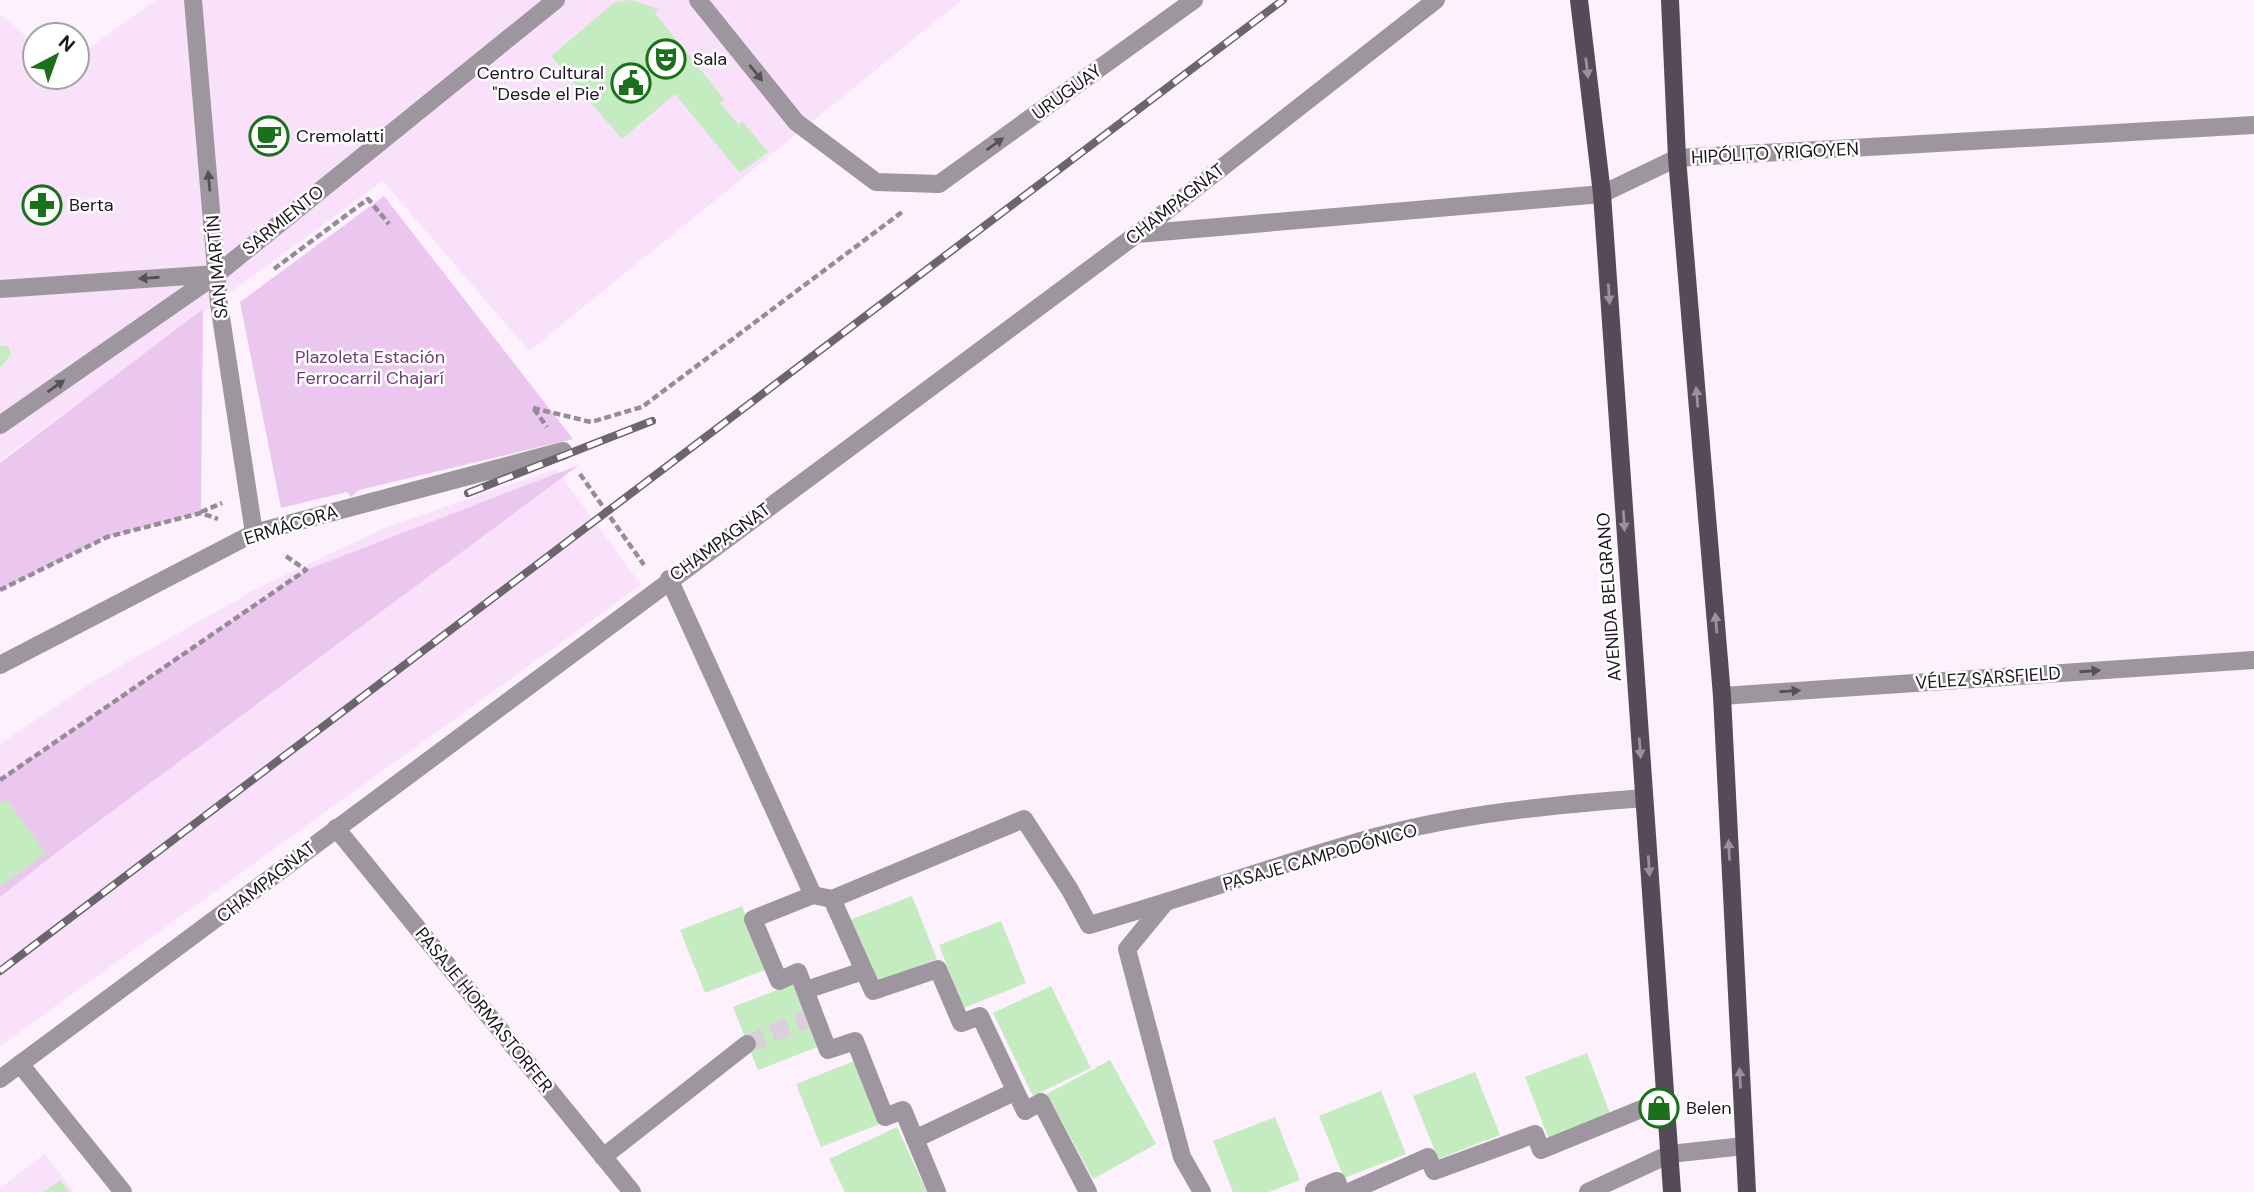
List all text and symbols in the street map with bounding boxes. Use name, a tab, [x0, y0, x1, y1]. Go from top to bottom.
north arrow	[21, 21, 91, 91]
text: N	[53, 30, 80, 58]
theatre icon: Sala	[645, 38, 687, 80]
place label: Sala	[693, 47, 727, 71]
one-way arrow	[1581, 57, 1592, 79]
street label: URUGUAY	[1027, 58, 1107, 125]
place label: Centro Cultural "Desde el Pie"	[477, 61, 604, 106]
public building icon: Centro Cultural "Desde el Pie"	[610, 62, 652, 104]
one-way arrow	[748, 64, 763, 81]
cafe icon: Cremolatti	[248, 115, 290, 157]
place label: Cremolatti	[296, 124, 384, 148]
one-way arrow	[986, 137, 1004, 151]
street label: HIPÓLITO YRIGOYEN	[1691, 137, 1859, 169]
street label: CHAMPAGNAT	[1121, 158, 1229, 250]
one-way arrow	[203, 170, 214, 192]
street label: SARMIENTO	[237, 180, 329, 260]
pharmacy icon: Berta	[21, 184, 63, 226]
place label: Berta	[69, 193, 114, 217]
street label: SAN MARTÍN	[201, 214, 233, 320]
one-way arrow	[138, 273, 160, 284]
one-way arrow	[1603, 283, 1614, 305]
park label: Plazoleta Estación Ferrocarril Chajarí	[295, 345, 445, 390]
one-way arrow	[47, 379, 65, 393]
one-way arrow	[1691, 385, 1702, 407]
street label: CHAMPAGNAT	[665, 497, 775, 587]
street label: ERMÁCORA	[241, 499, 341, 551]
one-way arrow	[1619, 510, 1630, 532]
street label: AVENIDA BELGRANO	[1591, 512, 1627, 682]
one-way arrow	[1710, 612, 1721, 634]
street label: VÉLEZ SARSFIELD	[1914, 661, 2062, 695]
one-way arrow	[2079, 665, 2101, 676]
one-way arrow	[1779, 686, 1801, 697]
one-way arrow	[1635, 737, 1646, 759]
street label: PASAJE CAMPODÓNICO	[1220, 818, 1420, 896]
street label: CHAMPAGNAT	[212, 836, 320, 928]
one-way arrow	[1724, 839, 1735, 861]
one-way arrow	[1644, 856, 1655, 878]
street label: PASAJE HORMASTORFER	[410, 922, 558, 1098]
one-way arrow	[1735, 1066, 1746, 1088]
shop icon: Belen	[1638, 1087, 1680, 1129]
place label: Belen	[1686, 1096, 1732, 1120]

